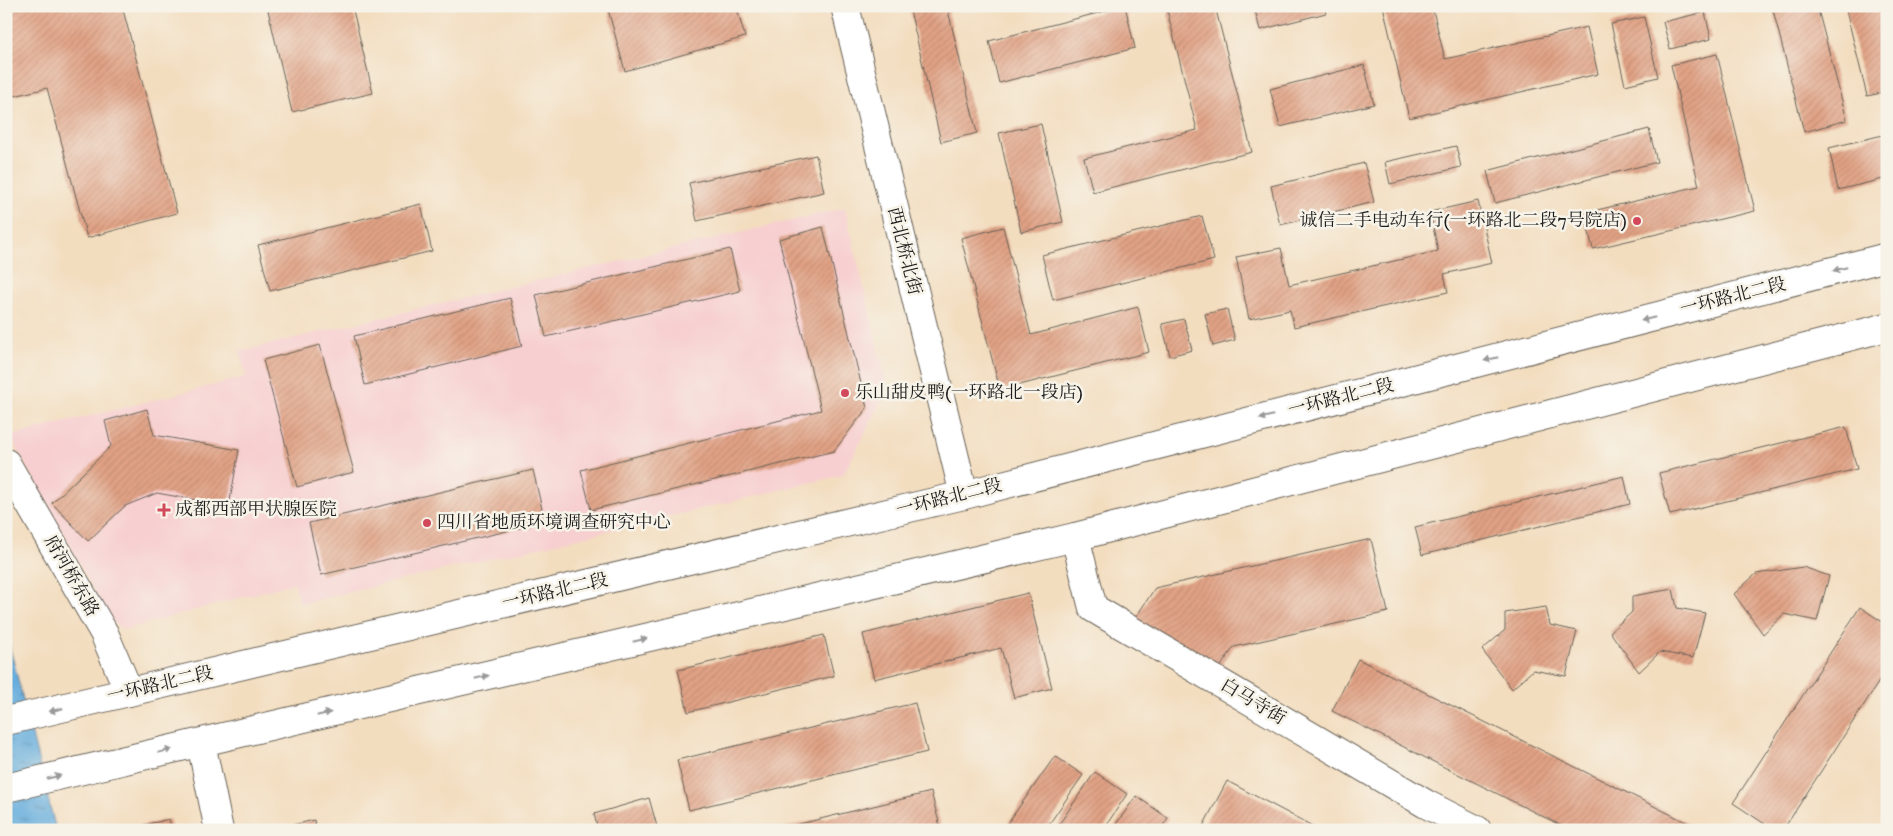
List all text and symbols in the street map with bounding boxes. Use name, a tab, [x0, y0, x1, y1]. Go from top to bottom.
street label: 西北桥北街	[882, 205, 926, 297]
place label: 诚信二手电动车行(一环路北二段7号院店)	[1300, 210, 1627, 232]
marker: 诚信二手电动车行(一环路北二段7号院店)	[1631, 215, 1643, 227]
one-way arrow	[1832, 265, 1847, 273]
street label: 一环路北二段	[1678, 273, 1788, 321]
one-way arrow	[1641, 315, 1656, 323]
one-way arrow	[1483, 355, 1498, 363]
street label: 一环路北二段	[1286, 374, 1396, 422]
place label: 乐山甜皮鸭(一环路北一段店)	[855, 382, 1083, 404]
marker: 乐山甜皮鸭(一环路北一段店)	[839, 387, 851, 399]
one-way arrow	[1258, 413, 1273, 421]
street label: 一环路北二段	[894, 474, 1004, 522]
place label: 成都西部甲状腺医院	[175, 499, 337, 521]
marker: 成都西部甲状腺医院	[157, 503, 171, 517]
place label: 四川省地质环境调查研究中心	[437, 512, 671, 534]
marker: 四川省地质环境调查研究中心	[421, 517, 433, 529]
street label: 府河桥东路	[39, 532, 103, 620]
street label: 一环路北二段	[500, 569, 610, 615]
one-way arrow	[632, 636, 648, 644]
street label: 一环路北二段	[105, 662, 215, 708]
one-way arrow	[474, 673, 489, 681]
street label: 白马寺街	[1216, 674, 1290, 730]
one-way arrow	[48, 706, 63, 714]
one-way arrow	[316, 710, 331, 718]
one-way arrow	[158, 747, 173, 755]
one-way arrow	[46, 773, 61, 781]

